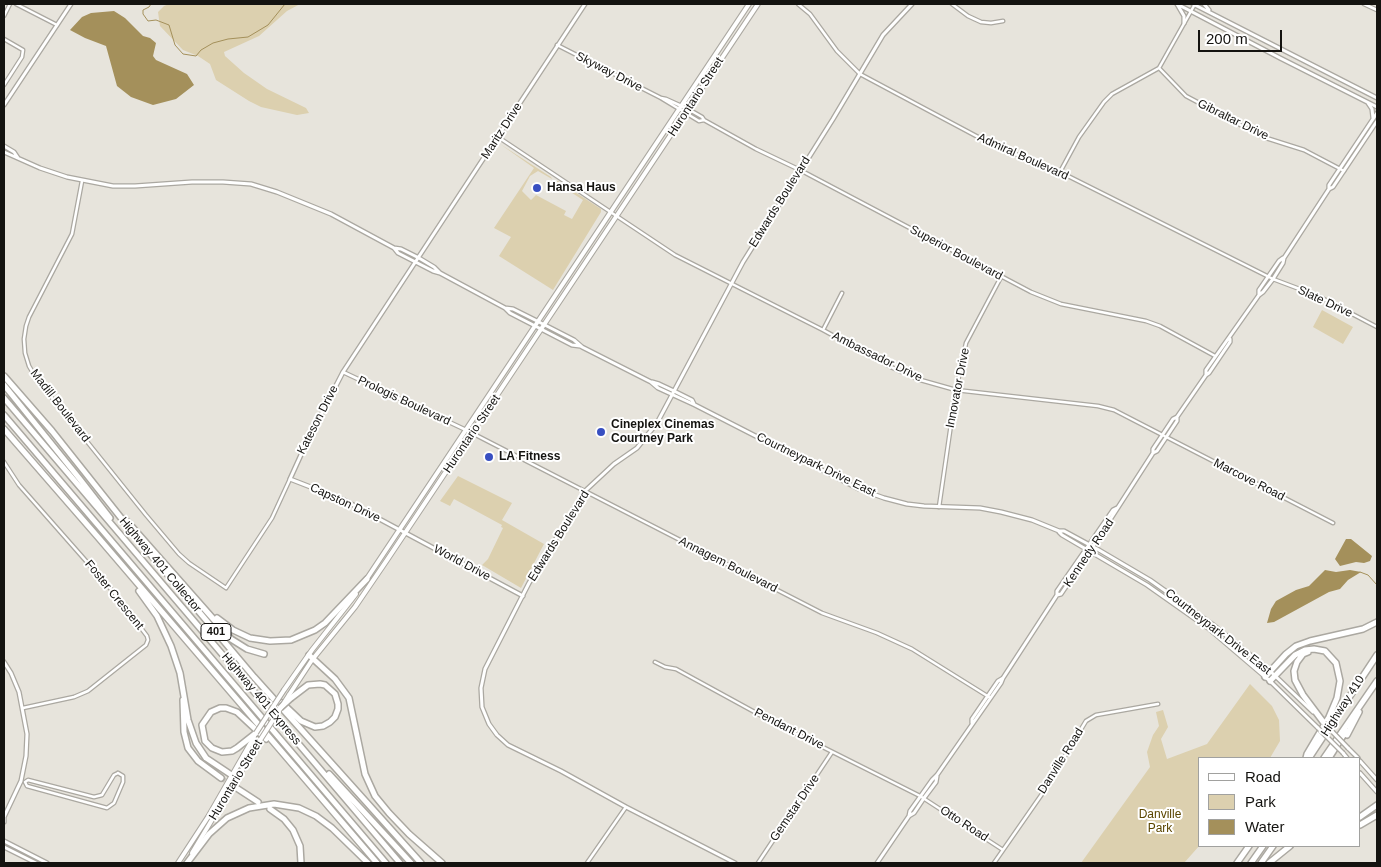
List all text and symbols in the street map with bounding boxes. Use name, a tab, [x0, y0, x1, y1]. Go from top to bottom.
scale bar	[1201, 20, 1285, 52]
text: 200 m	[1206, 30, 1248, 47]
street label: Skyway Drive	[573, 49, 645, 95]
street label: Hurontario Street	[665, 55, 727, 139]
street label: Gibraltar Drive	[1195, 97, 1271, 143]
street label: Maritz Drive	[479, 100, 525, 162]
street label: Admiral Boulevard	[975, 130, 1071, 184]
street label: Edwards Boulevard	[746, 154, 814, 250]
place label: Hansa Haus	[547, 181, 616, 195]
marker: Hansa Haus	[531, 182, 543, 194]
street label: Superior Boulevard	[907, 223, 1005, 283]
street label: Slate Drive	[1295, 283, 1355, 321]
street label: Ambassador Drive	[829, 329, 925, 385]
street label: Innovator Drive	[943, 347, 973, 429]
street label: Madill Boulevard	[27, 367, 93, 445]
street label: Prologis Boulevard	[355, 373, 453, 429]
street label: Kateson Drive	[294, 383, 342, 457]
street label: Hurontario Street	[440, 392, 504, 476]
place label: Cineplex Cinemas Courtney Park	[611, 418, 714, 446]
marker: Cineplex Cinemas Courtney Park	[595, 426, 607, 438]
street label: Courtneypark Drive East	[754, 430, 878, 500]
place label: LA Fitness	[499, 450, 560, 464]
marker: LA Fitness	[483, 451, 495, 463]
street label: Marcove Road	[1211, 456, 1287, 504]
street label: Capston Drive	[308, 480, 382, 526]
street label: Edwards Boulevard	[525, 488, 593, 584]
street label: Highway 401 Collector	[116, 514, 204, 616]
street label: Kennedy Road	[1061, 516, 1117, 590]
street label: Annagem Boulevard	[676, 534, 780, 596]
street label: World Drive	[431, 542, 493, 584]
street label: Foster Crescent	[82, 557, 146, 633]
street label: Courtneypark Drive East	[1162, 586, 1274, 678]
road number: 401	[201, 624, 231, 640]
street label: Highway 401 Express	[218, 650, 304, 748]
street label: Highway 410	[1318, 673, 1368, 739]
street label: Pendant Drive	[752, 705, 826, 753]
street label: Danville Road	[1035, 726, 1087, 796]
street label: Hurontario Street	[206, 737, 266, 823]
legend	[1198, 757, 1361, 847]
text: Road	[1245, 768, 1281, 785]
street label: Gemstar Drive	[767, 772, 823, 844]
text: Park	[1245, 793, 1276, 810]
street label: Otto Road	[937, 803, 991, 845]
park label: Danville Park	[1139, 808, 1181, 836]
text: Water	[1245, 818, 1284, 835]

